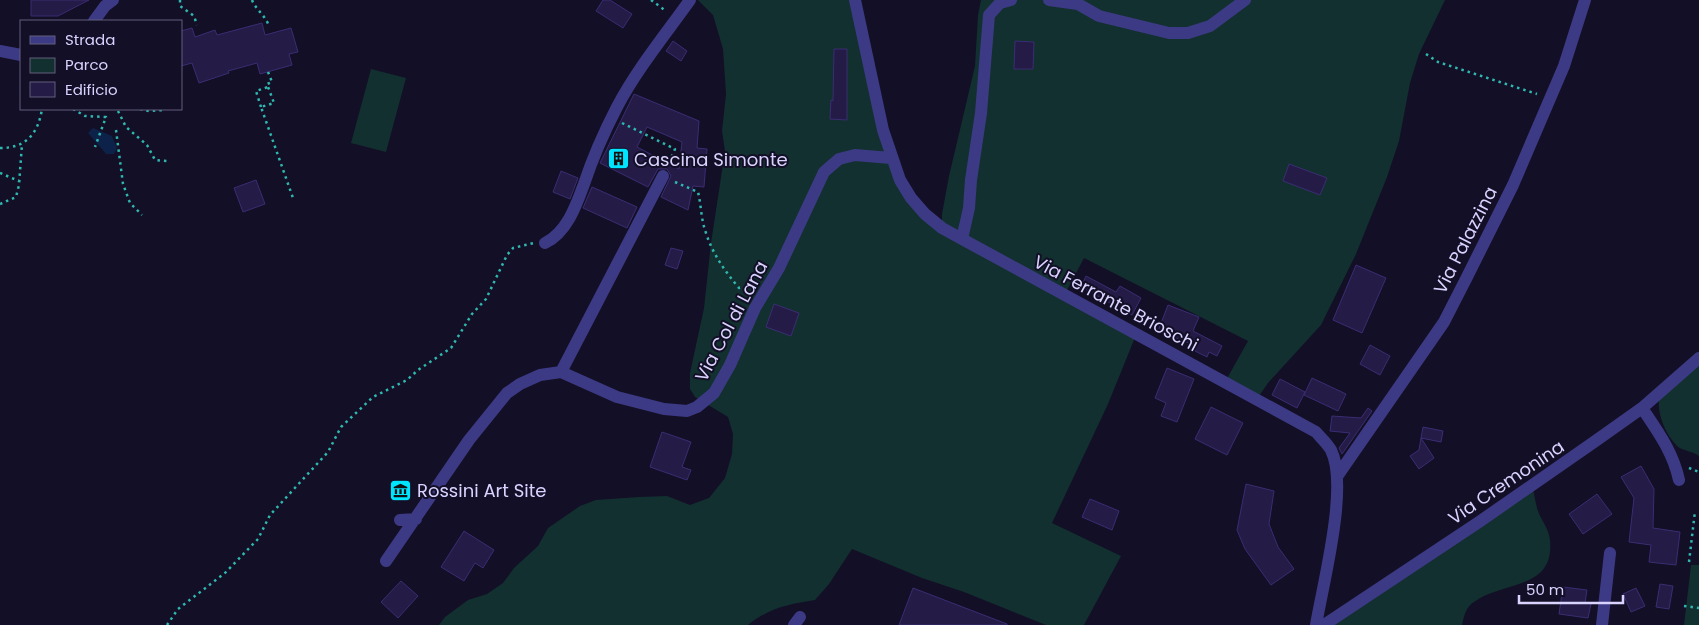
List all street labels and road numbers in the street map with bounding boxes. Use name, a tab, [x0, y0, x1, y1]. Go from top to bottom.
street label: Via Palazzina	[1427, 182, 1503, 298]
street label: Via Ferrante Brioschi	[1029, 249, 1203, 357]
street label: Via Col di Lana	[689, 256, 773, 386]
street label: Via Cremonina	[1443, 434, 1569, 530]

